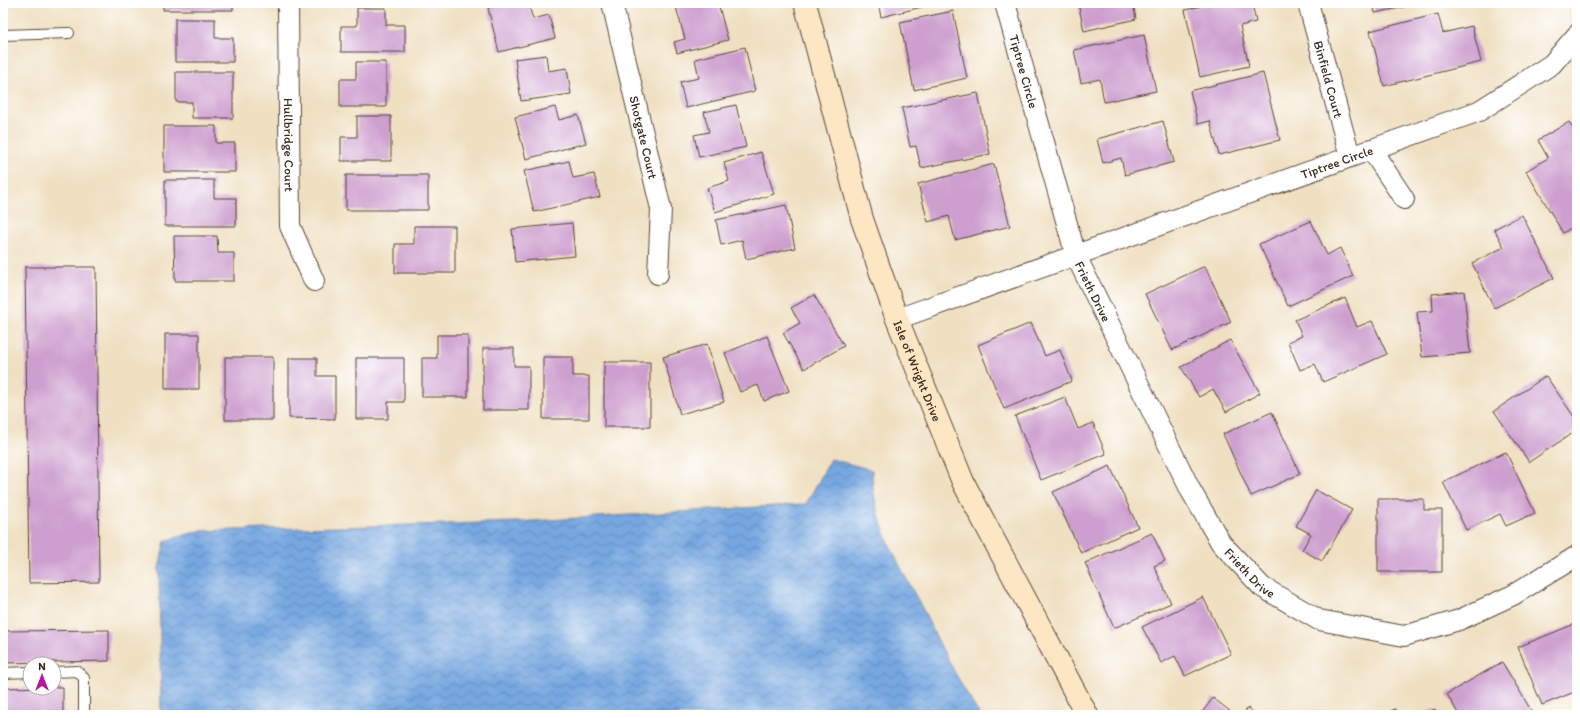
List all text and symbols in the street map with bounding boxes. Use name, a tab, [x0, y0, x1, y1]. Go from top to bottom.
street label: Tiptree Circle	[1007, 33, 1042, 110]
street label: Binfield Court	[1311, 39, 1347, 120]
street label: Shotgate Court	[627, 94, 661, 180]
street label: Hullbridge Court	[281, 98, 297, 192]
street label: Tiptree Circle	[1299, 142, 1375, 182]
street label: Frieth Drive	[1072, 259, 1114, 324]
street label: Isle of Wright Drive	[891, 318, 945, 423]
street label: Frieth Drive	[1222, 544, 1278, 601]
north arrow	[22, 656, 62, 696]
text: N	[38, 660, 46, 673]

